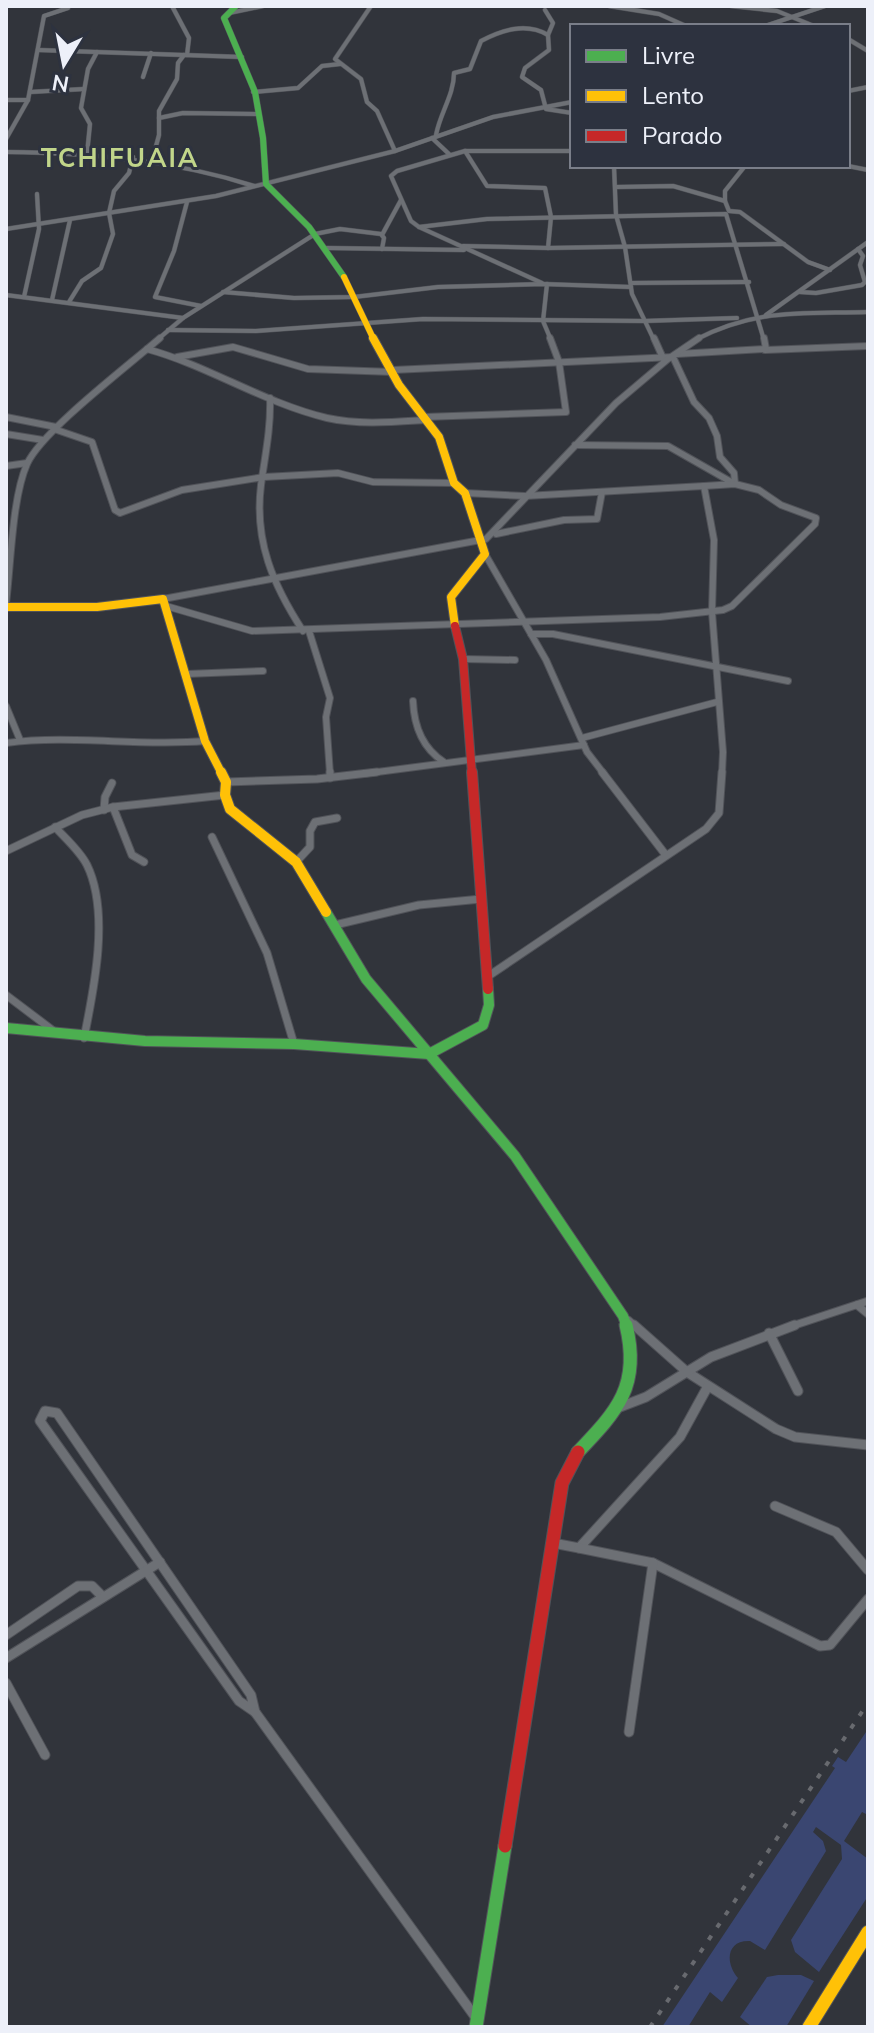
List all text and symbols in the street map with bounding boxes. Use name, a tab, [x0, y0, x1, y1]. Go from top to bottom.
north arrow	[24, 24, 104, 104]
legend	[570, 24, 850, 168]
text: Livre	[642, 40, 695, 70]
text: N	[50, 68, 71, 99]
text: Lento	[642, 80, 704, 110]
text: Parado	[642, 120, 723, 150]
district label: TCHIFUAIA	[41, 141, 199, 174]

